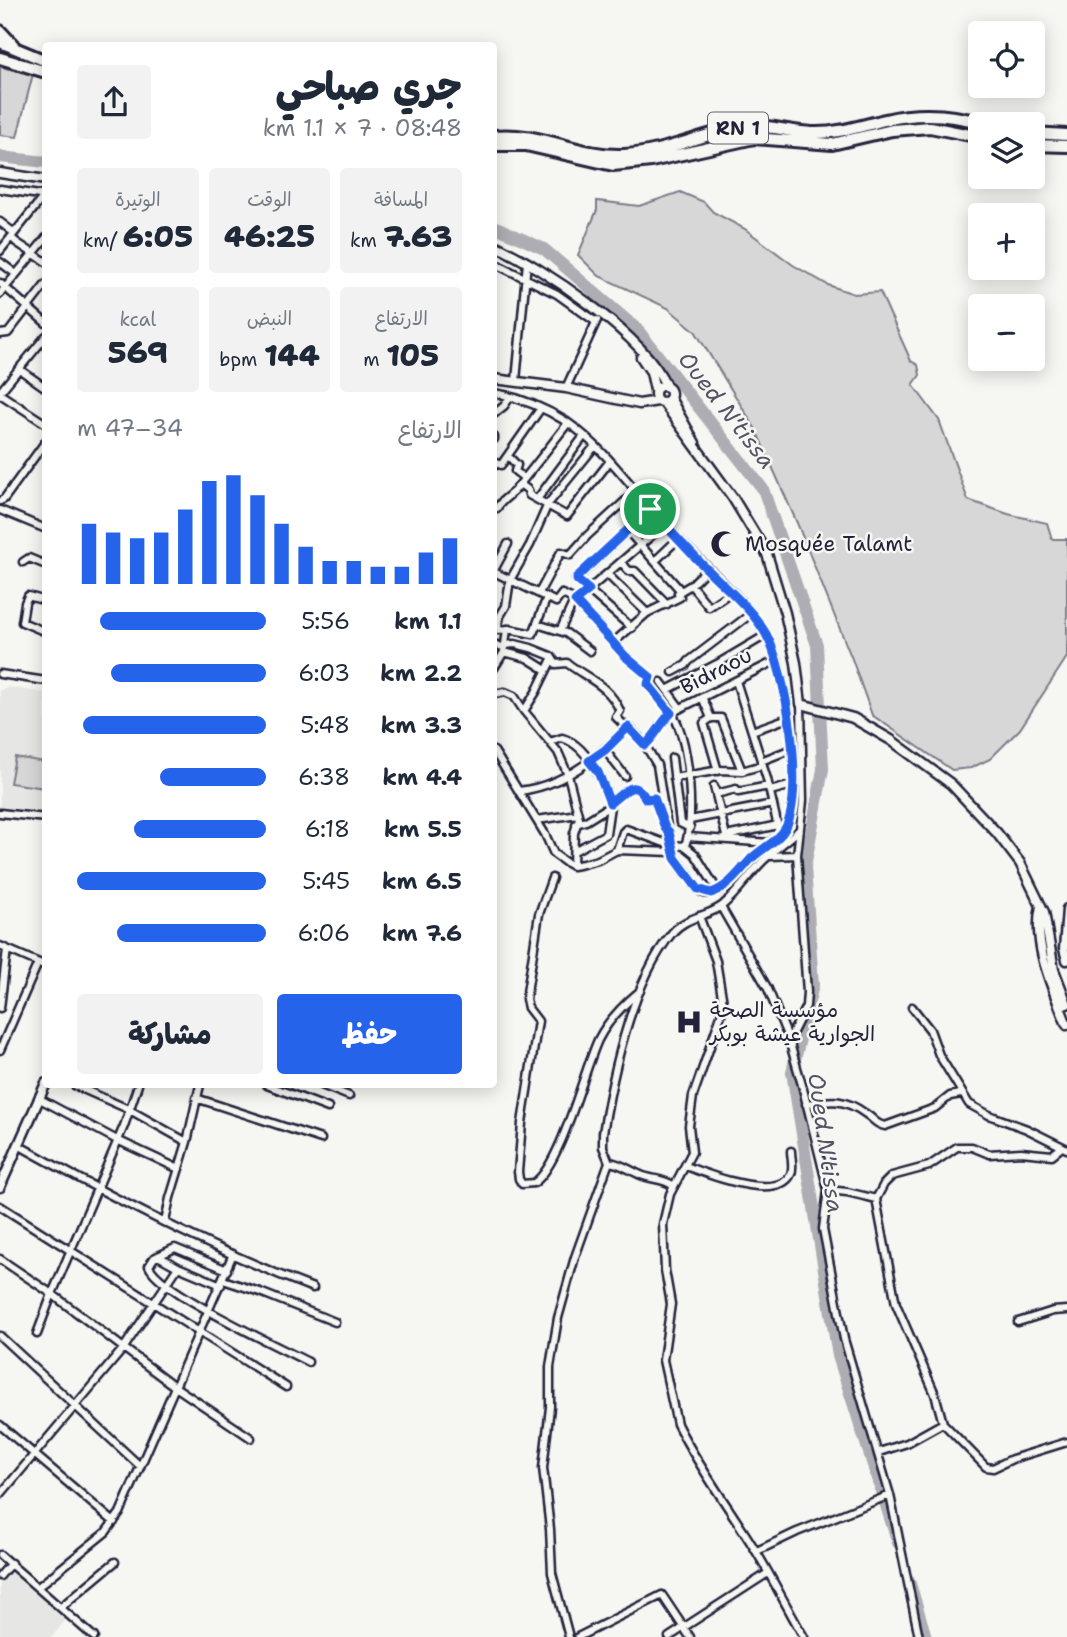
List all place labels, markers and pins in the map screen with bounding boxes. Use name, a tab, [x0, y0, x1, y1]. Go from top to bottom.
pin	[620, 479, 680, 539]
mosque icon: Mosquée Talamt	[709, 529, 739, 559]
place label: Mosquée Talamt	[745, 530, 912, 558]
place label: مؤسسة الصحة الجوارية عيشة بوبكر	[708, 996, 875, 1048]
hospital icon: مؤسسة الصحة الجوارية عيشة بوبكر	[674, 1007, 704, 1037]

